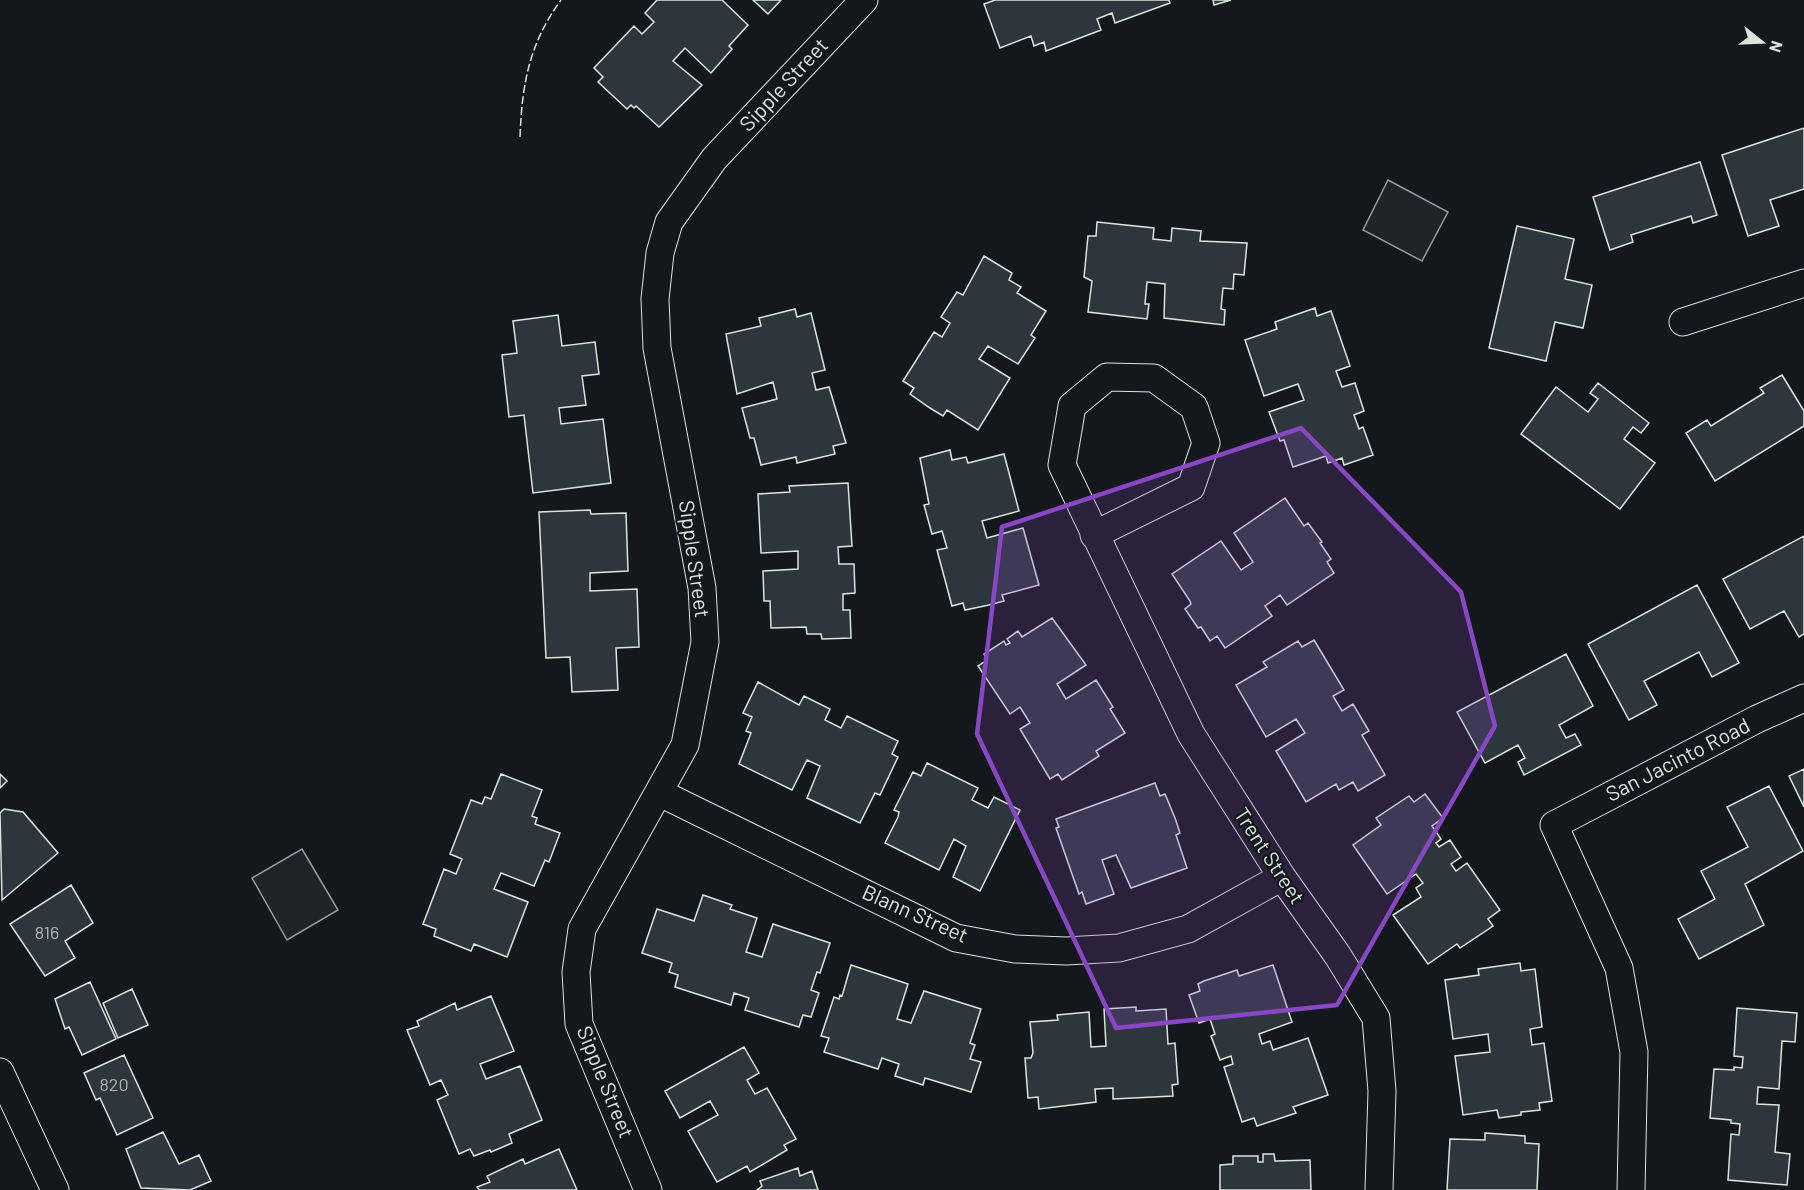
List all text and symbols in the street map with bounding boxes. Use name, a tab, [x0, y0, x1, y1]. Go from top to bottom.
north arrow	[1732, 12, 1792, 72]
street label: Sipple Street	[733, 32, 832, 136]
text: N	[1766, 39, 1787, 55]
street label: Sipple Street	[675, 498, 716, 619]
street label: San Jacinto Road	[1601, 712, 1754, 806]
street label: Trent Street	[1230, 802, 1311, 908]
street label: Blann Street	[859, 878, 972, 947]
house number: 816	[35, 921, 59, 943]
street label: Sipple Street	[573, 1022, 640, 1141]
house number: 820	[99, 1073, 129, 1095]

